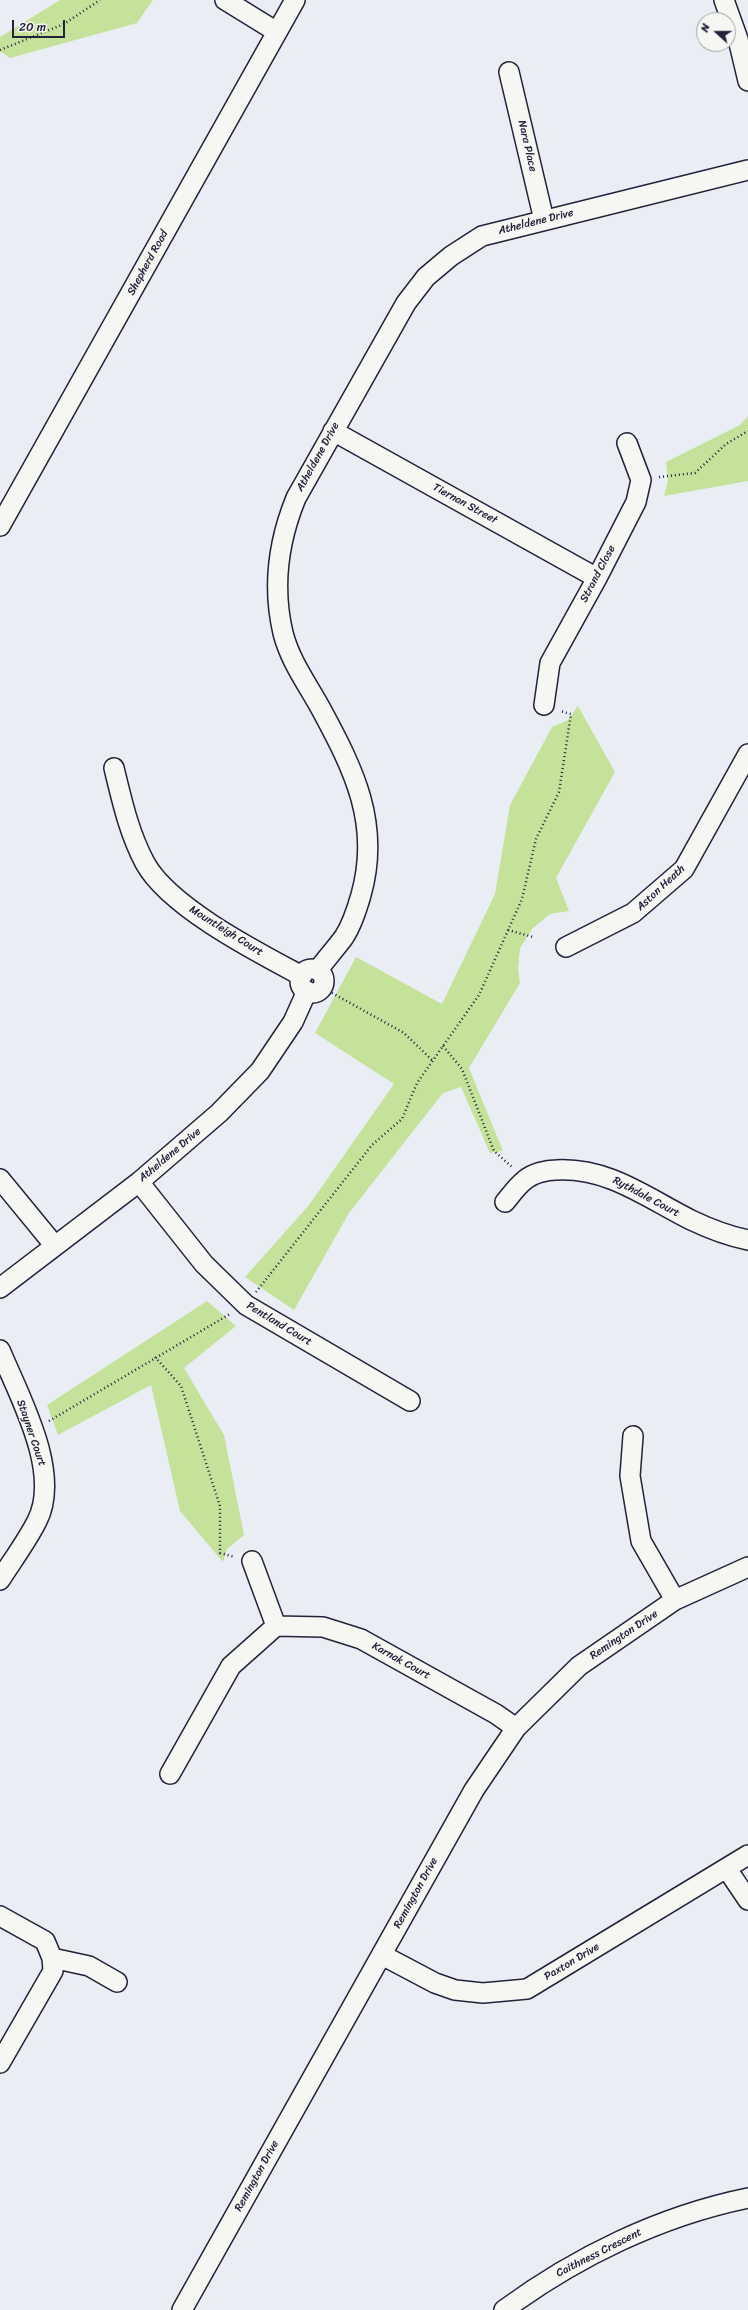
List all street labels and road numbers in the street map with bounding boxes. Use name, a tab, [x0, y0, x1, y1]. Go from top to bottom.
street label: Nara Place	[515, 119, 539, 173]
street label: Atheldene Drive	[497, 206, 575, 238]
street label: Shepherd Road	[125, 228, 171, 298]
street label: Atheldene Drive	[294, 420, 342, 494]
street label: Tiernan Street	[431, 481, 499, 527]
street label: Strand Close	[577, 543, 619, 605]
street label: Aston Heath	[634, 862, 688, 914]
street label: Mountleigh Court	[187, 903, 265, 959]
street label: Atheldene Drive	[136, 1125, 204, 1185]
street label: Rythdale Court	[610, 1174, 682, 1220]
street label: Pentland Court	[244, 1299, 314, 1349]
street label: Stayner Court	[13, 1398, 49, 1468]
street label: Remington Drive	[587, 1607, 661, 1663]
street label: Karnak Court	[370, 1640, 432, 1682]
street label: Remington Drive	[391, 1855, 441, 1931]
street label: Paxton Drive	[542, 1940, 602, 1984]
street label: Remington Drive	[232, 2138, 282, 2214]
street label: Caithness Crescent	[554, 2226, 644, 2280]

